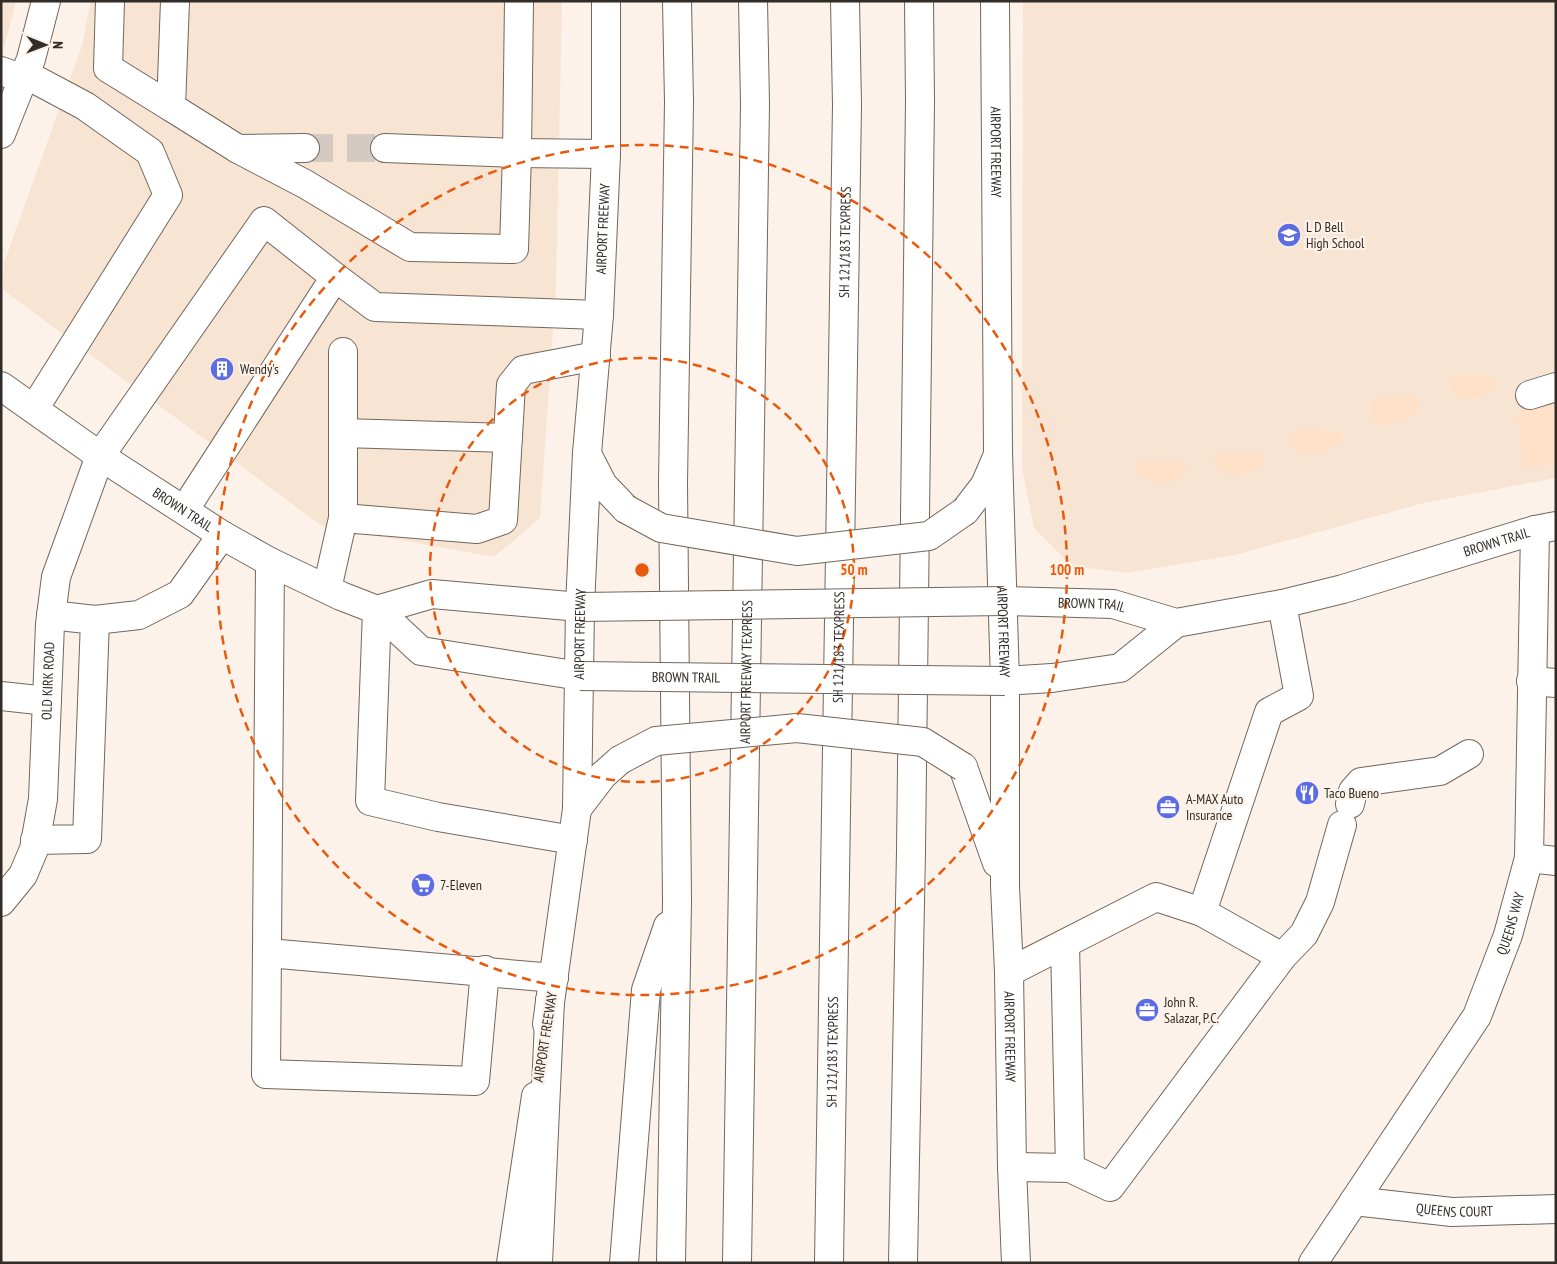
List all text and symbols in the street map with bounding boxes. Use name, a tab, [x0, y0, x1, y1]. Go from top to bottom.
north arrow	[20, 20, 70, 70]
text: N	[49, 41, 67, 49]
street label: AIRPORT FREEWAY	[987, 106, 1005, 198]
street label: AIRPORT FREEWAY	[592, 182, 614, 275]
street label: SH 121/183 TEXPRESS	[835, 186, 855, 298]
place label: L D Bell High School	[1306, 218, 1365, 252]
school or university icon: L D Bell High School	[1276, 222, 1302, 248]
building icon: Wendy's	[209, 356, 235, 382]
place label: Wendy's	[240, 360, 279, 378]
street label: BROWN TRAIL	[149, 484, 217, 536]
street label: BROWN TRAIL	[1461, 523, 1532, 560]
text: 50 m	[840, 560, 868, 579]
text: 100 m	[1050, 560, 1084, 579]
centre of rings	[633, 561, 651, 579]
street label: AIRPORT FREEWAY	[993, 586, 1014, 678]
street label: AIRPORT FREEWAY	[570, 588, 590, 680]
street label: SH 121/183 TEXPRESS	[829, 591, 848, 703]
street label: BROWN TRAIL	[1058, 593, 1128, 616]
street label: AIRPORT FREEWAY TEXPRESS	[736, 600, 756, 744]
street label: OLD KIRK ROAD	[37, 642, 58, 720]
street label: BROWN TRAIL	[652, 668, 720, 687]
restaurant icon: Taco Bueno	[1294, 780, 1320, 806]
place label: Taco Bueno	[1324, 784, 1379, 802]
place label: A-MAX Auto Insurance	[1186, 790, 1243, 824]
office icon: A-MAX Auto Insurance	[1155, 794, 1181, 820]
supermarket icon: 7-Eleven	[410, 872, 436, 898]
place label: 7-Eleven	[440, 876, 482, 894]
street label: QUEENS WAY	[1492, 890, 1528, 957]
street label: AIRPORT FREEWAY	[529, 990, 561, 1083]
street label: AIRPORT FREEWAY	[1000, 991, 1020, 1083]
place label: John R. Salazar, P.C.	[1163, 993, 1219, 1027]
street label: SH 121/183 TEXPRESS	[822, 996, 842, 1108]
office icon: John R. Salazar, P.C.	[1134, 997, 1160, 1023]
street label: QUEENS COURT	[1415, 1199, 1494, 1221]

